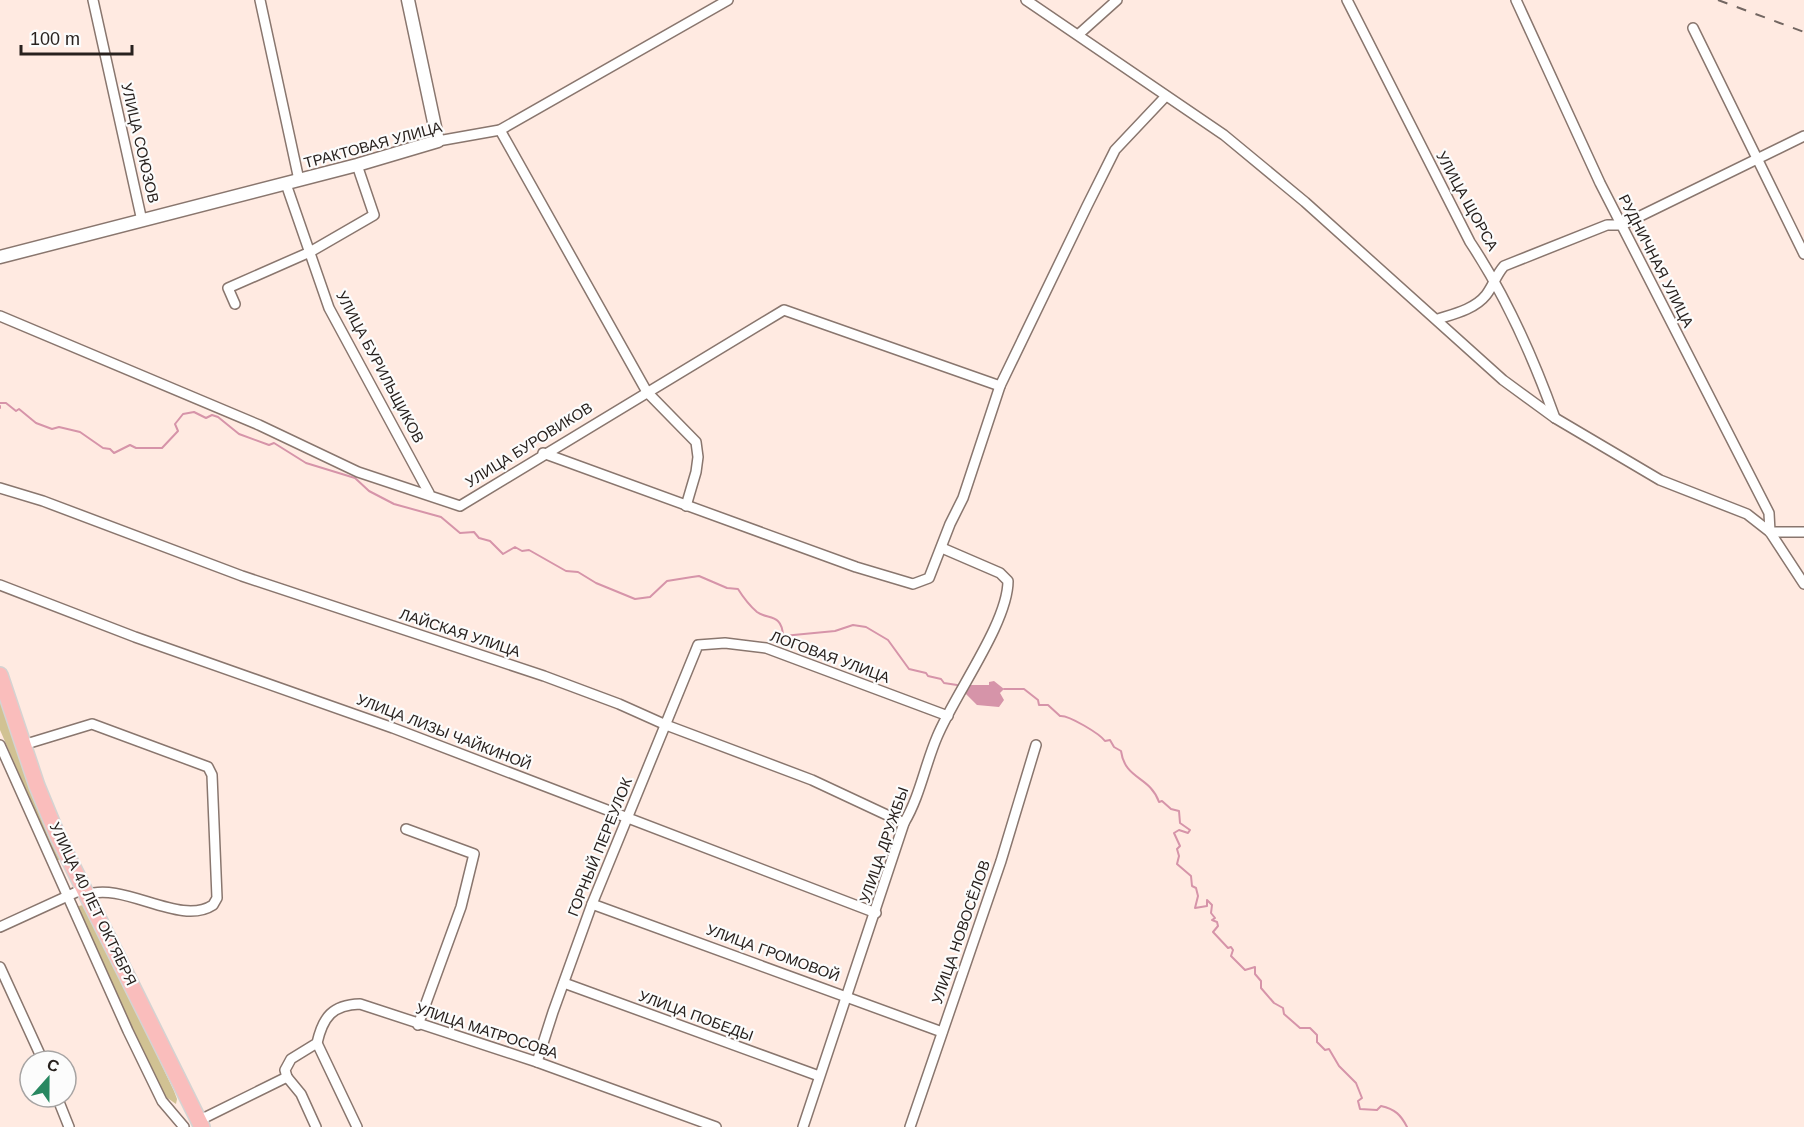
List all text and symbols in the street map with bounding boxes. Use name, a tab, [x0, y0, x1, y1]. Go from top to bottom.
scale bar	[21, 18, 132, 56]
text: 100 m	[30, 29, 80, 49]
street label: УЛИЦА СОЮЗОВ	[118, 81, 163, 205]
street label: ТРАКТОВАЯ УЛИЦА	[302, 118, 444, 171]
street label: УЛИЦА ЩОРСА	[1433, 148, 1502, 253]
street label: РУДНИЧНАЯ УЛИЦА	[1616, 191, 1697, 330]
street label: УЛИЦА БУРИЛЬЩИКОВ	[333, 288, 428, 446]
street label: УЛИЦА БУРОВИКОВ	[462, 399, 595, 491]
street label: ЛАЙСКАЯ УЛИЦА	[398, 605, 523, 660]
street label: ЛОГОВАЯ УЛИЦА	[768, 627, 892, 686]
street label: УЛИЦА ЛИЗЫ ЧАЙКИНОЙ	[354, 690, 534, 773]
street label: ГОРНЫЙ ПЕРЕУЛОК	[564, 775, 635, 919]
street label: УЛИЦА ДРУЖБЫ	[856, 785, 911, 905]
street label: УЛИЦА 40 ЛЕТ ОКТЯБРЯ	[46, 819, 140, 988]
street label: УЛИЦА НОВОСЁЛОВ	[928, 858, 993, 1006]
street label: УЛИЦА ГРОМОВОЙ	[704, 921, 842, 985]
street label: УЛИЦА ПОБЕДЫ	[637, 987, 756, 1044]
street label: УЛИЦА МАТРОСОВА	[414, 1000, 560, 1062]
north arrow	[18, 1049, 78, 1109]
text: С	[45, 1055, 62, 1076]

